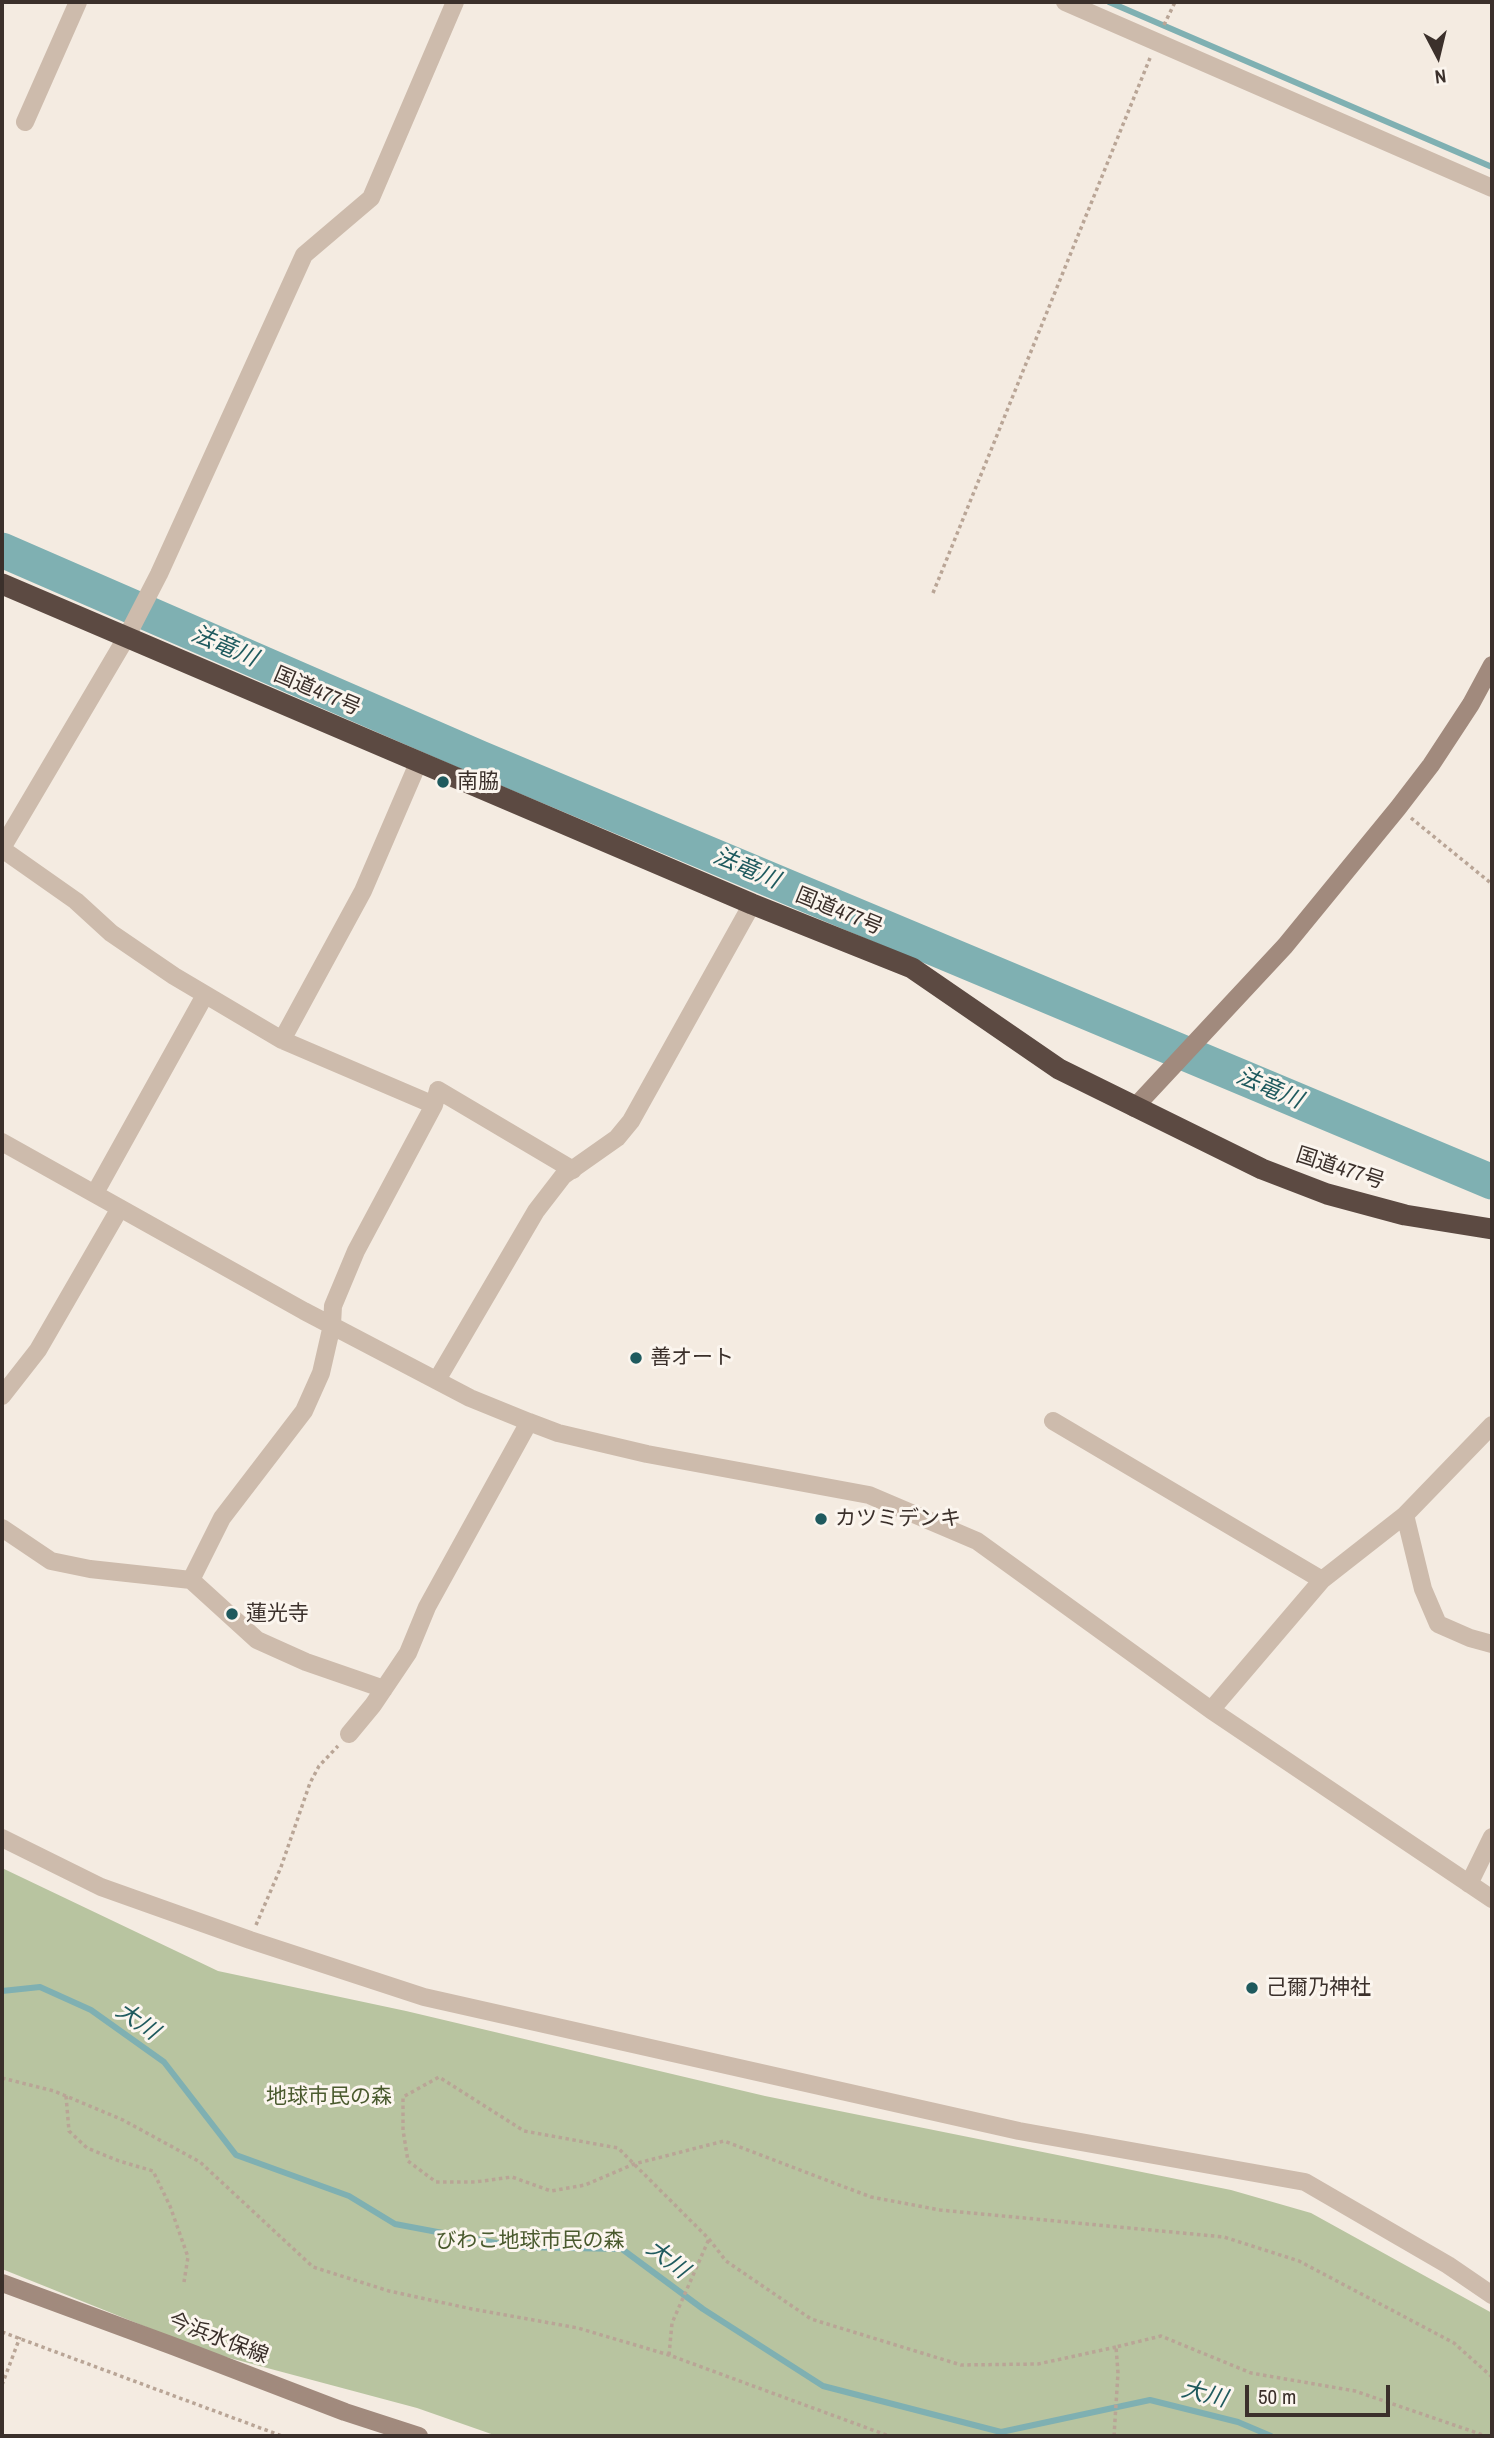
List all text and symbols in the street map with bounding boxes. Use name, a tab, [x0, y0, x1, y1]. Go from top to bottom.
north arrow	[1403, 21, 1473, 91]
text: N	[1433, 63, 1448, 90]
water label: 法竜川	[187, 621, 261, 673]
street label: 国道477号	[270, 662, 364, 722]
place label: 南脇	[457, 769, 499, 795]
marker: 南脇	[435, 774, 451, 790]
water label: 法竜川	[709, 843, 783, 895]
street label: 国道477号	[792, 883, 886, 941]
water label: 法竜川	[1232, 1063, 1306, 1115]
street label: 国道477号	[1292, 1143, 1388, 1195]
place label: 善オート	[650, 1345, 734, 1371]
marker: 善オート	[628, 1350, 644, 1366]
place label: カツミデンキ	[835, 1506, 961, 1532]
marker: カツミデンキ	[813, 1511, 829, 1527]
place label: 蓮光寺	[246, 1601, 309, 1627]
marker: 蓮光寺	[224, 1606, 240, 1622]
place label: 己爾乃神社	[1266, 1975, 1371, 2001]
marker: 己爾乃神社	[1244, 1980, 1260, 1996]
water label: 大川	[110, 1998, 164, 2046]
park label: 地球市民の森	[266, 2084, 392, 2110]
park label: びわこ地球市民の森	[436, 2228, 624, 2254]
water label: 大川	[640, 2235, 694, 2285]
street label: 今浜水保線	[164, 2308, 272, 2370]
scale bar	[1249, 2372, 1394, 2416]
water label: 大川	[1178, 2376, 1230, 2414]
text: 50 m	[1258, 2382, 1296, 2411]

